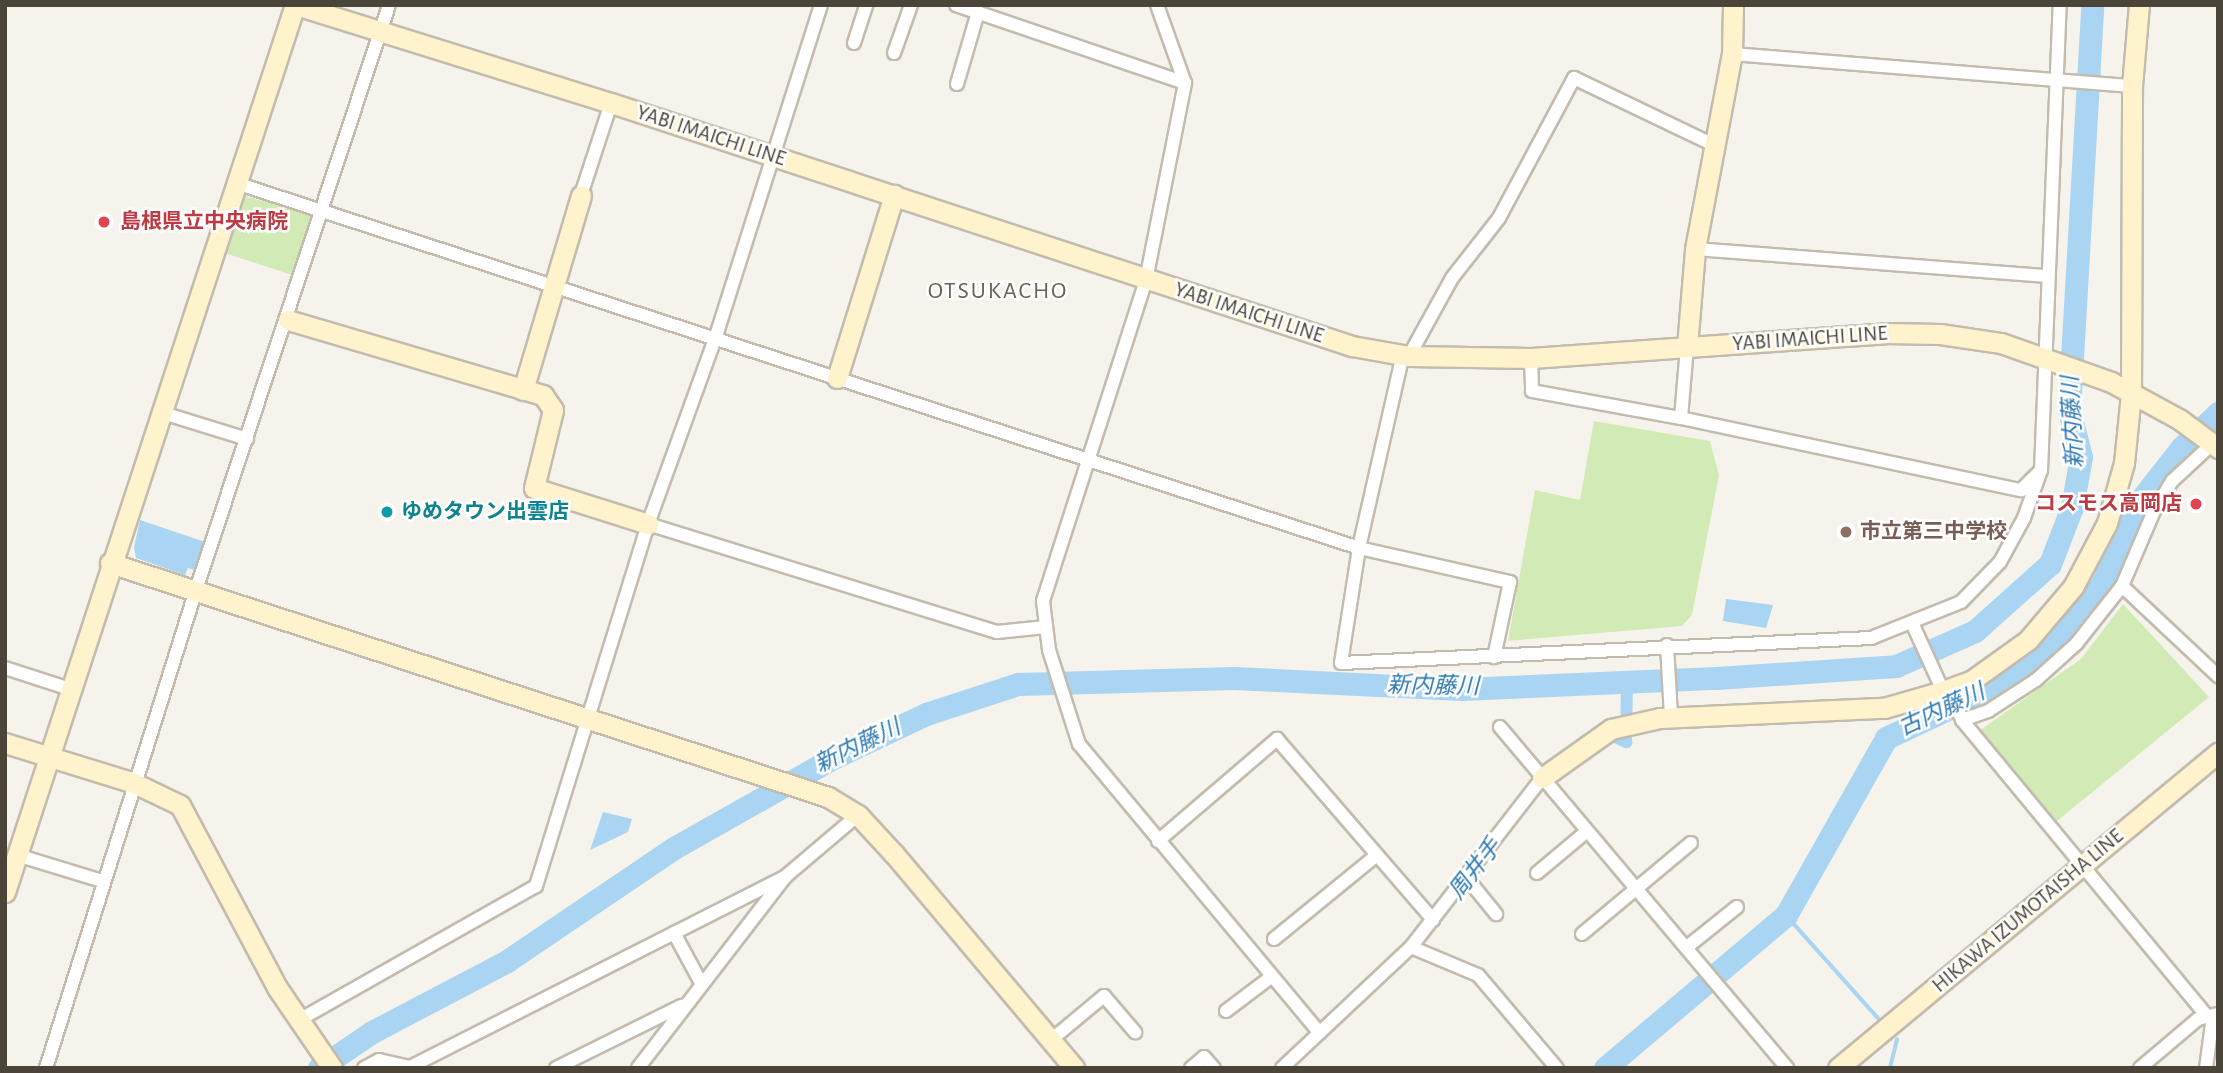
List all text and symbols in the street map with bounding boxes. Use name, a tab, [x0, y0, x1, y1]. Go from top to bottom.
street label: YABI IMAICHI LINE	[633, 100, 789, 172]
place label: 島根県立中央病院	[120, 209, 288, 235]
marker: 島根県立中央病院	[94, 212, 114, 232]
street label: YABI IMAICHI LINE	[1171, 277, 1327, 349]
district label: OTSUKACHO	[929, 278, 1067, 306]
street label: YABI IMAICHI LINE	[1732, 321, 1888, 357]
water label: 新内藤川	[2058, 375, 2090, 469]
place label: コスモス高岡店	[2035, 491, 2182, 517]
marker: コスモス高岡店	[2188, 496, 2204, 512]
place label: ゆめタウン出雲店	[401, 499, 569, 525]
marker: ゆめタウン出雲店	[379, 504, 395, 520]
place label: 市立第三中学校	[1860, 519, 2007, 545]
marker: 市立第三中学校	[1838, 524, 1854, 540]
water label: 新内藤川	[1387, 672, 1479, 702]
water label: 古内藤川	[1894, 679, 1990, 743]
water label: 新内藤川	[811, 714, 905, 780]
street label: HIKAWA IZUMOTAISHA LINE	[1927, 824, 2129, 998]
water label: 周井手	[1444, 834, 1508, 906]

